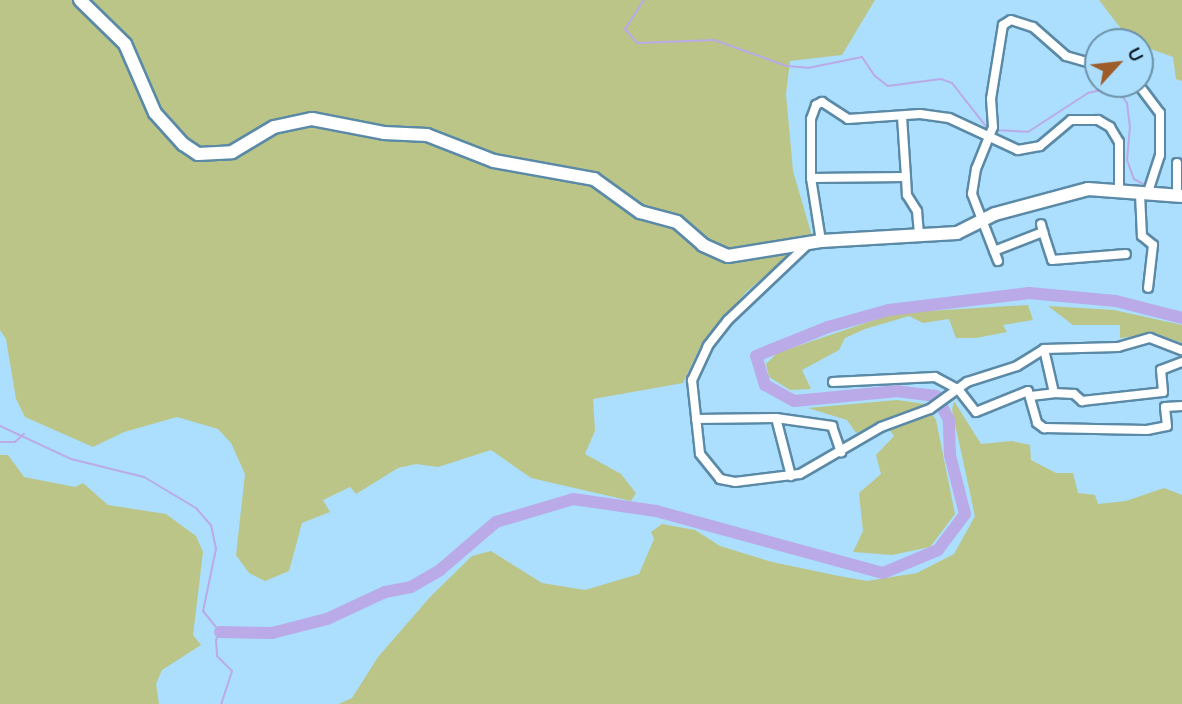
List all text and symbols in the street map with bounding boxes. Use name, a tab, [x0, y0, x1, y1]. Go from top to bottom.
north arrow	[1084, 28, 1154, 98]
text: U	[1122, 43, 1150, 66]

